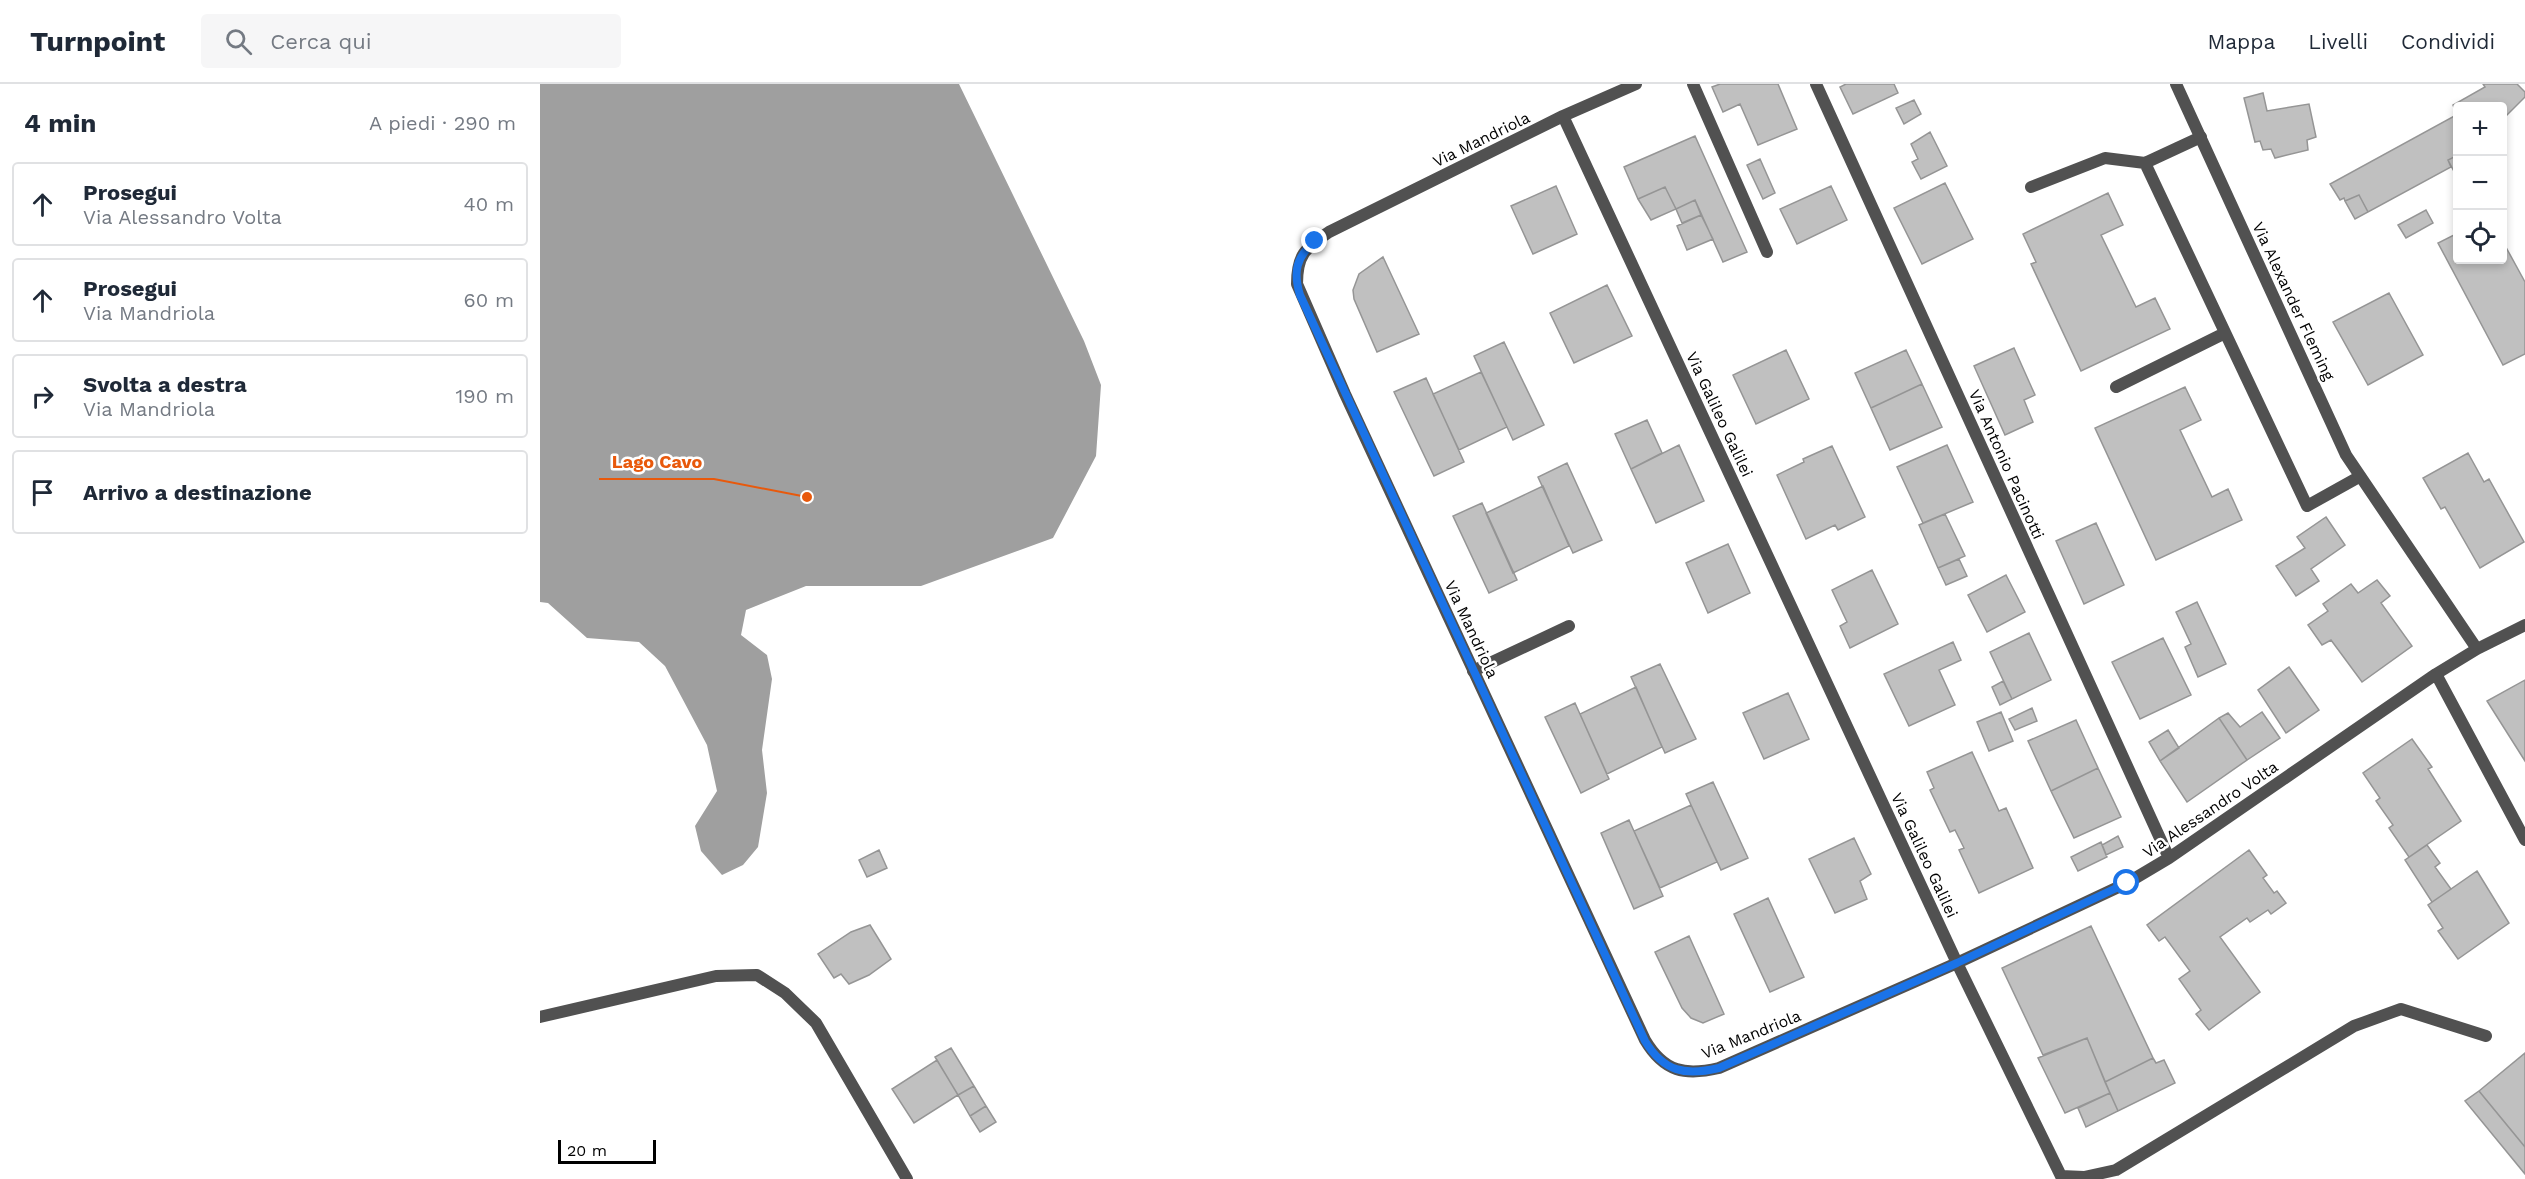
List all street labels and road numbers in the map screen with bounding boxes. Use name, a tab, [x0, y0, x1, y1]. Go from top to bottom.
street label: Via Mandriola	[1430, 108, 1533, 171]
street label: Via Alexander Fleming	[2248, 219, 2339, 384]
street label: Via Galileo Galilei	[1682, 349, 1757, 480]
street label: Via Antonio Pacinotti	[1965, 386, 2048, 542]
street label: Via Mandriola	[1441, 577, 1502, 681]
street label: Via Alessandro Volta	[2139, 757, 2282, 862]
street label: Via Galileo Galilei	[1887, 790, 1962, 921]
street label: Via Mandriola	[1699, 1006, 1804, 1063]

